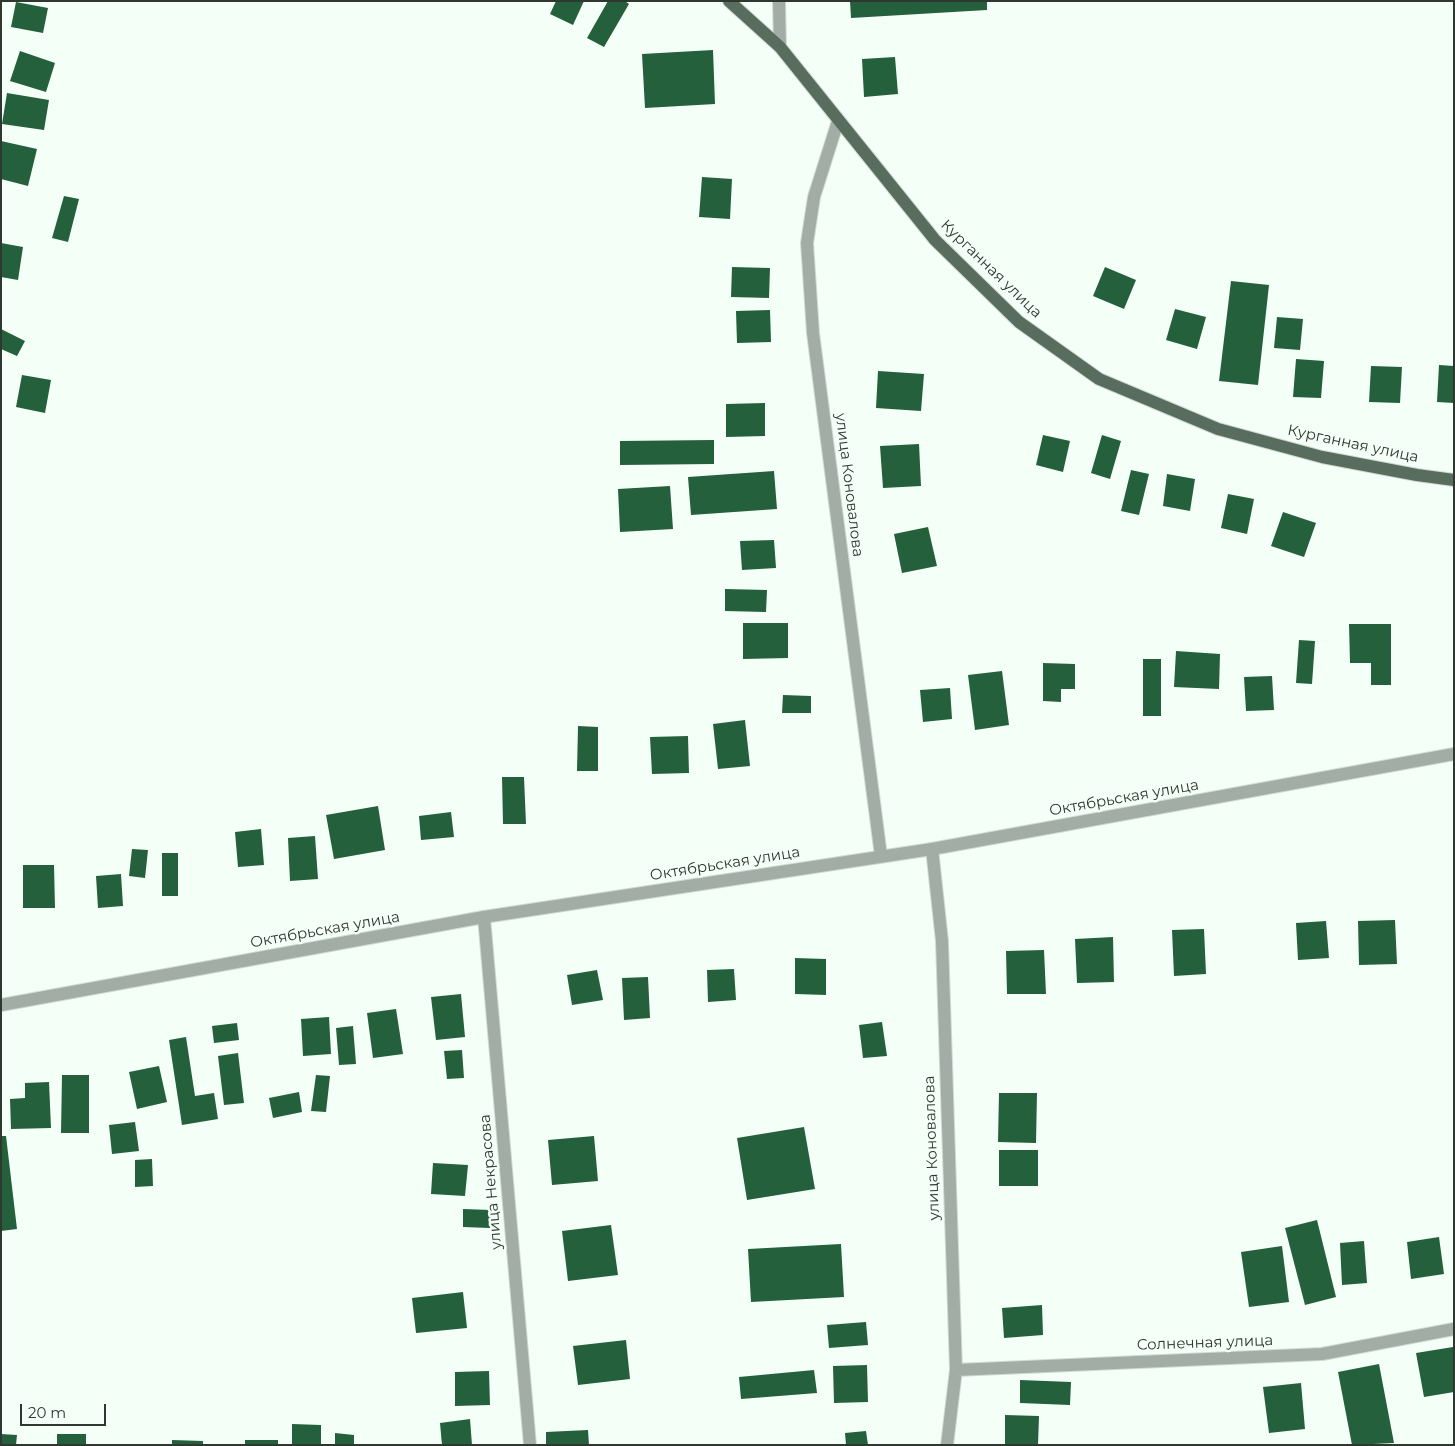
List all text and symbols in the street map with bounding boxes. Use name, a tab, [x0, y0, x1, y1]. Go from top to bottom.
street label: Курганная улица	[937, 216, 1045, 322]
street label: улица Коновалова	[831, 412, 867, 558]
street label: Курганная улица	[1286, 421, 1420, 467]
street label: Октябрьская улица	[1048, 776, 1200, 820]
street label: Октябрьская улица	[649, 843, 801, 885]
street label: Октябрьская улица	[249, 908, 401, 952]
street label: улица Коновалова	[920, 1075, 944, 1221]
street label: улица Некрасова	[476, 1114, 506, 1250]
street label: Солнечная улица	[1136, 1332, 1274, 1354]
scale bar	[22, 1394, 109, 1426]
text: 20 m	[28, 1403, 66, 1422]

